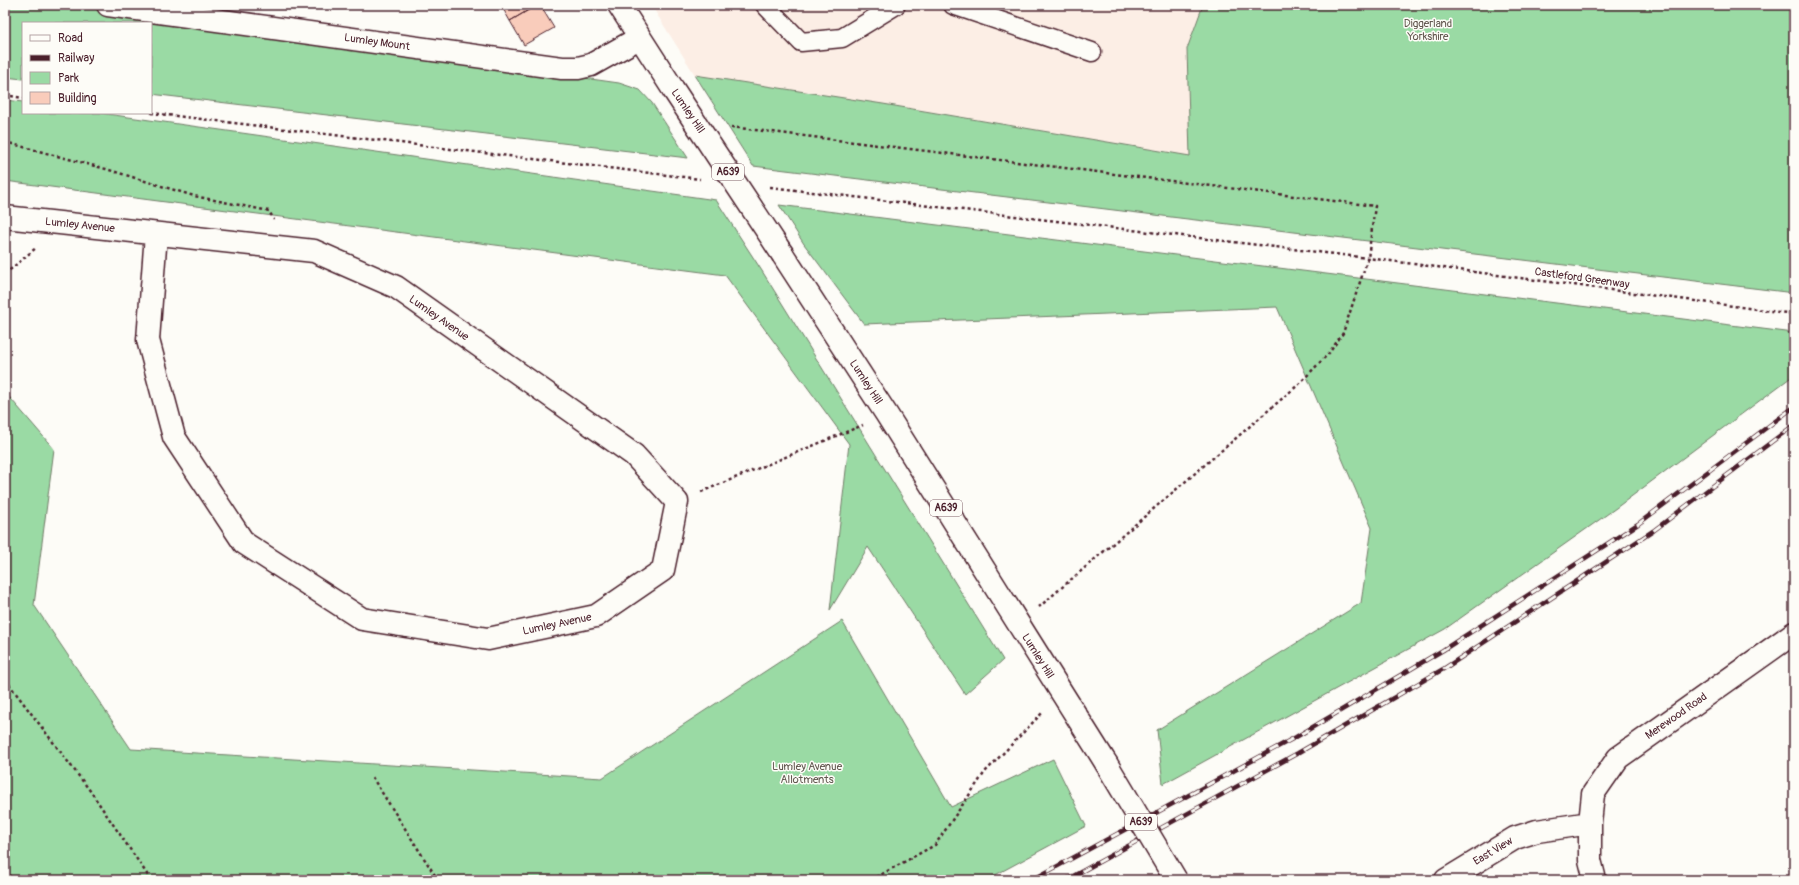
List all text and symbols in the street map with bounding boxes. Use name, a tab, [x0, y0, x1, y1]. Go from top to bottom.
park label: Diggerland Yorkshire	[1404, 17, 1452, 43]
legend	[22, 22, 152, 114]
text: Road	[58, 31, 83, 46]
street label: Lumley Mount	[343, 31, 411, 53]
text: Railway	[58, 51, 94, 66]
text: Park	[58, 71, 79, 86]
street label: Lumley Hill	[669, 86, 707, 136]
text: Building	[58, 91, 97, 106]
road number: A639	[712, 164, 744, 180]
street label: Lumley Avenue	[44, 215, 116, 235]
street label: Castleford Greenway	[1534, 265, 1631, 291]
street label: Lumley Avenue	[407, 293, 472, 344]
street label: Lumley Hill	[847, 357, 885, 407]
road number: A639	[930, 500, 962, 516]
street label: Lumley Avenue	[521, 610, 593, 638]
street label: Lumley Hill	[1019, 631, 1057, 681]
street label: Merewood Road	[1643, 690, 1709, 742]
park label: Lumley Avenue Allotments	[772, 760, 843, 786]
road number: A639	[1125, 814, 1157, 830]
street label: East View	[1471, 834, 1516, 868]

